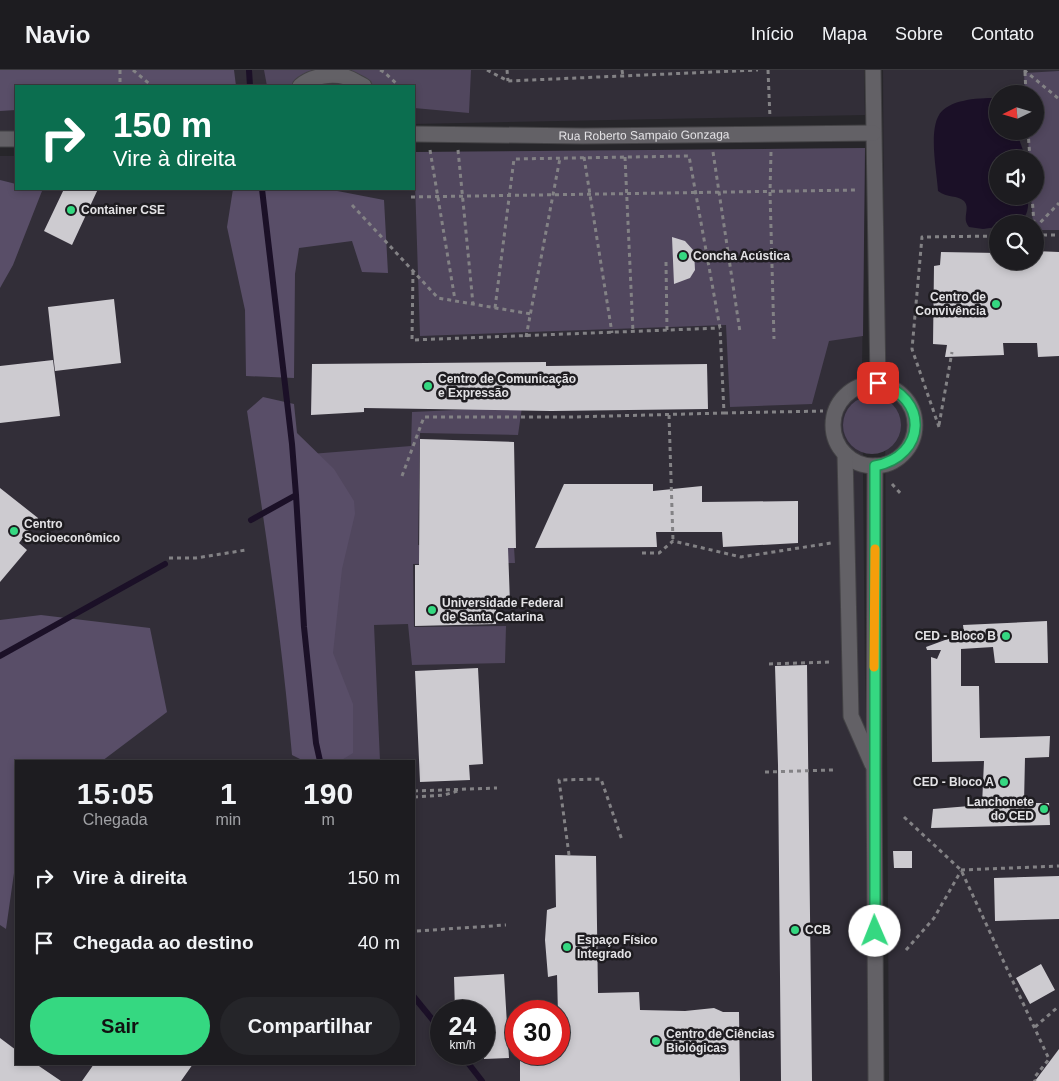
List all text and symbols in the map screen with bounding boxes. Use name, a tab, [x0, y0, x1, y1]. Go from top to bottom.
text: Navio	[25, 21, 90, 48]
text: Início	[751, 24, 794, 44]
text: Mapa	[822, 24, 867, 44]
text: Sobre	[895, 24, 943, 44]
text: Contato	[971, 24, 1034, 44]
north arrow	[989, 85, 1044, 140]
map controls	[989, 85, 1044, 270]
icon: right	[30, 105, 95, 170]
text: 150 m	[113, 105, 212, 144]
street label: Rua Roberto Sampaio Gonzaga	[558, 127, 730, 143]
text: Vire à direita	[113, 146, 236, 171]
button: sound	[989, 150, 1044, 205]
place label: Container CSE	[81, 203, 165, 217]
marker: Container CSE	[65, 204, 77, 216]
button: search	[989, 215, 1044, 270]
place label: Concha Acústica	[693, 249, 790, 263]
marker: Concha Acústica	[677, 250, 689, 262]
place label: Centro de Convivência	[915, 290, 986, 318]
marker: Centro de Convivência	[990, 298, 1002, 310]
pin	[857, 362, 899, 404]
icon: arrive	[864, 369, 892, 397]
place label: Centro de Comunicação e Expressão	[438, 372, 576, 400]
marker: Centro de Comunicação e Expressão	[422, 380, 434, 392]
place label: Centro Socioeconômico	[24, 517, 120, 545]
marker: Centro Socioeconômico	[8, 525, 20, 537]
place label: Universidade Federal de Santa Catarina	[442, 596, 563, 624]
marker: Universidade Federal de Santa Catarina	[426, 604, 438, 616]
place label: CED - Bloco B	[915, 629, 996, 643]
marker: CED - Bloco B	[1000, 630, 1012, 642]
place label: CED - Bloco A	[913, 775, 994, 789]
marker: CED - Bloco A	[998, 776, 1010, 788]
text: 15:05	[77, 777, 154, 810]
text: 1	[220, 777, 237, 810]
text: 190	[303, 777, 353, 810]
place label: Lanchonete do CED	[967, 795, 1034, 823]
marker: Lanchonete do CED	[1038, 803, 1050, 815]
text: Chegada	[83, 811, 148, 828]
text: min	[215, 811, 241, 828]
text: m	[321, 811, 335, 828]
icon: right	[30, 864, 58, 892]
text: Vire à direita	[73, 867, 187, 888]
text: 150 m	[347, 867, 400, 888]
position arrow	[848, 904, 900, 956]
place label: CCB	[805, 923, 831, 937]
marker: CCB	[789, 924, 801, 936]
icon: arrive	[30, 929, 58, 957]
text: Chegada ao destino	[73, 932, 254, 953]
text: 40 m	[358, 932, 400, 953]
place label: Espaço Físico Integrado	[577, 933, 658, 961]
marker: Espaço Físico Integrado	[561, 941, 573, 953]
button: Sair	[30, 997, 210, 1055]
button: Compartilhar	[220, 997, 400, 1055]
speed limit sign: 30	[505, 1000, 570, 1065]
text: 24	[449, 1012, 476, 1040]
place label: Centro de Ciências Biológicas	[666, 1027, 775, 1055]
marker: Centro de Ciências Biológicas	[650, 1035, 662, 1047]
text: km/h	[449, 1038, 476, 1052]

